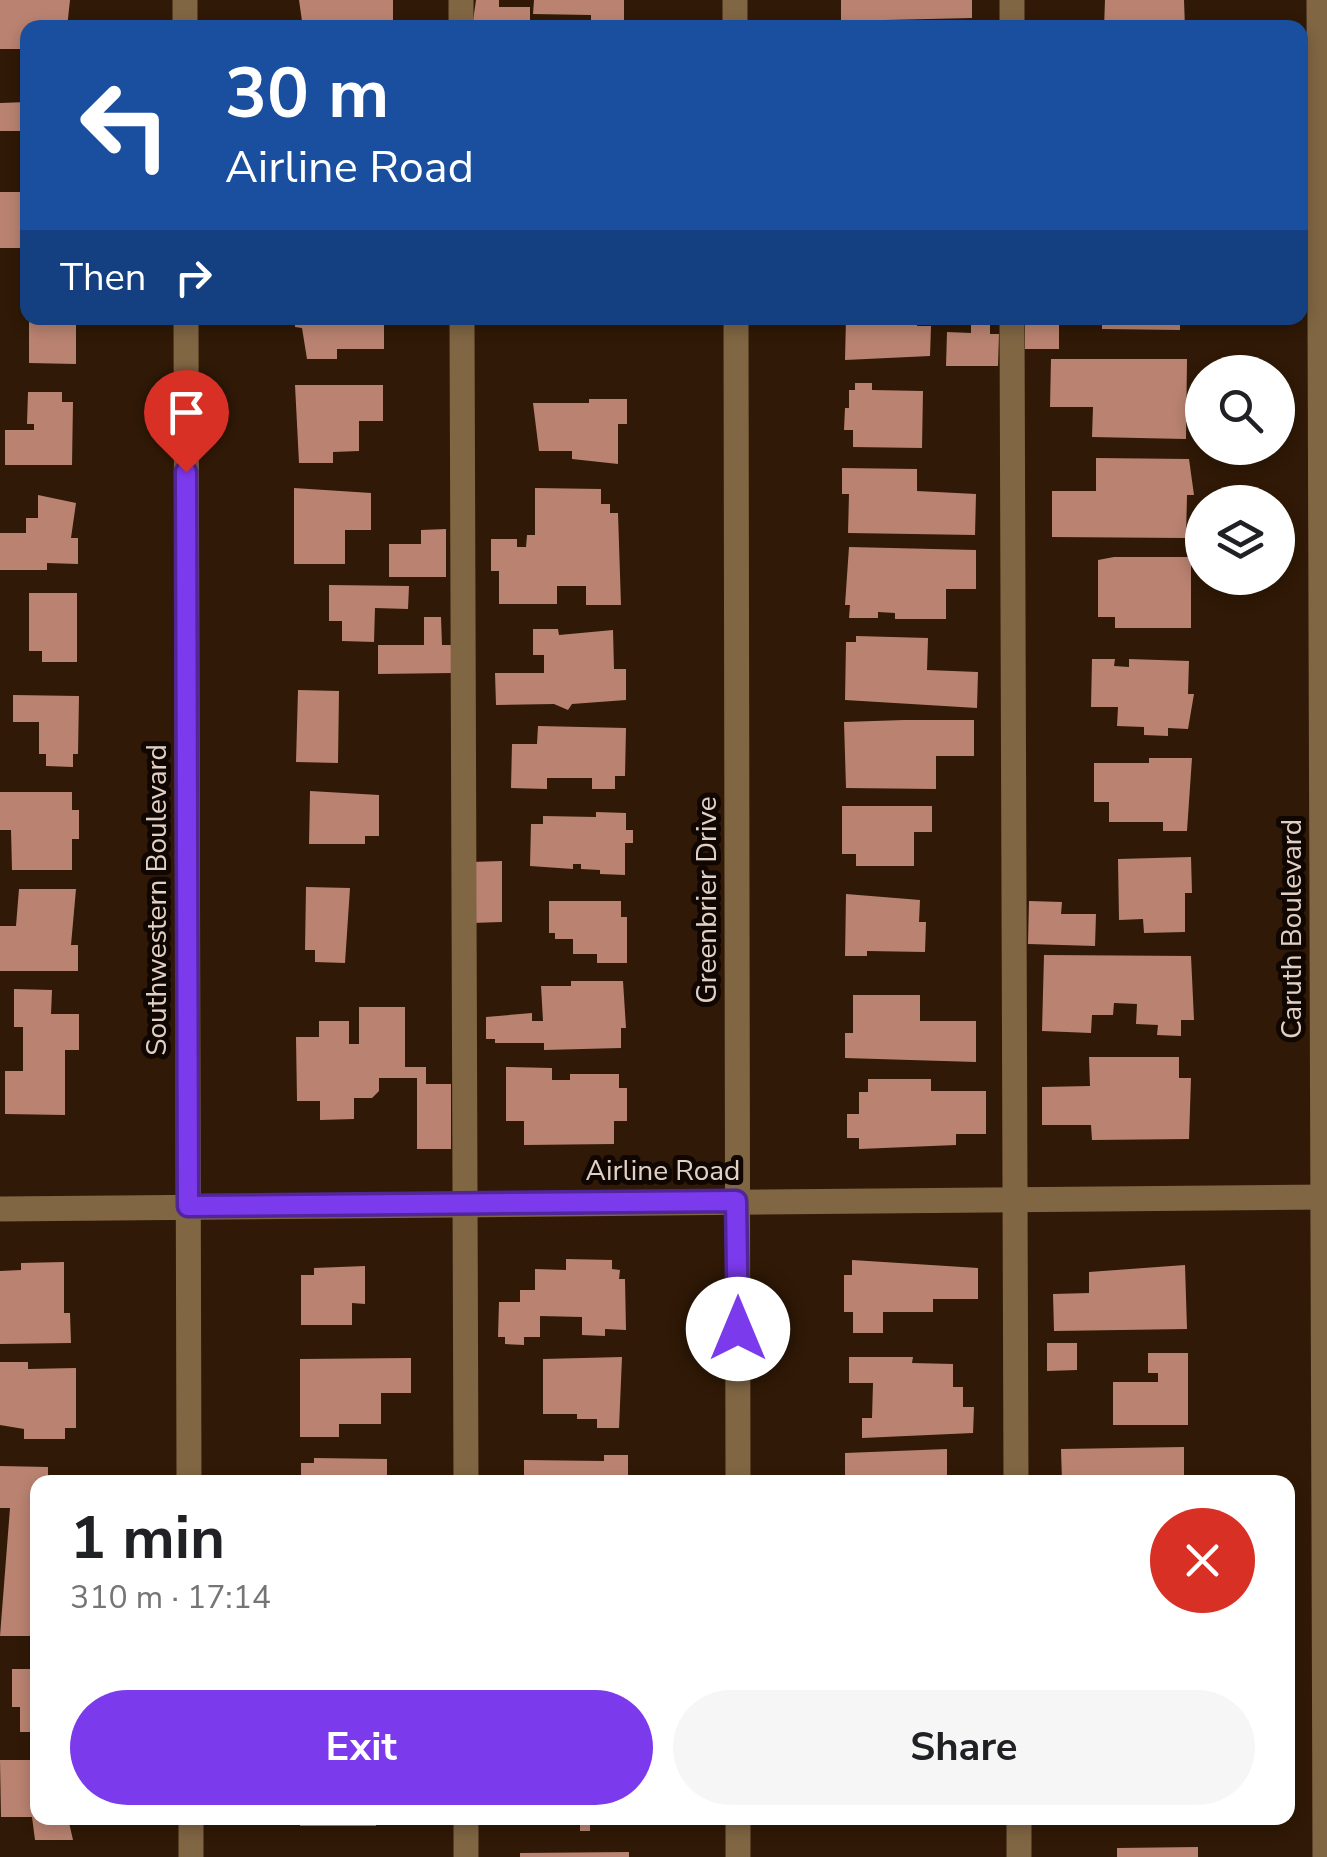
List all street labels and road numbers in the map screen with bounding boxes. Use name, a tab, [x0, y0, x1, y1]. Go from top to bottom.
street label: Southwestern Boulevard	[138, 744, 176, 1056]
street label: Greenbrier Drive	[688, 796, 726, 1004]
street label: Caruth Boulevard	[1273, 819, 1311, 1039]
street label: Airline Road	[586, 1152, 740, 1190]

